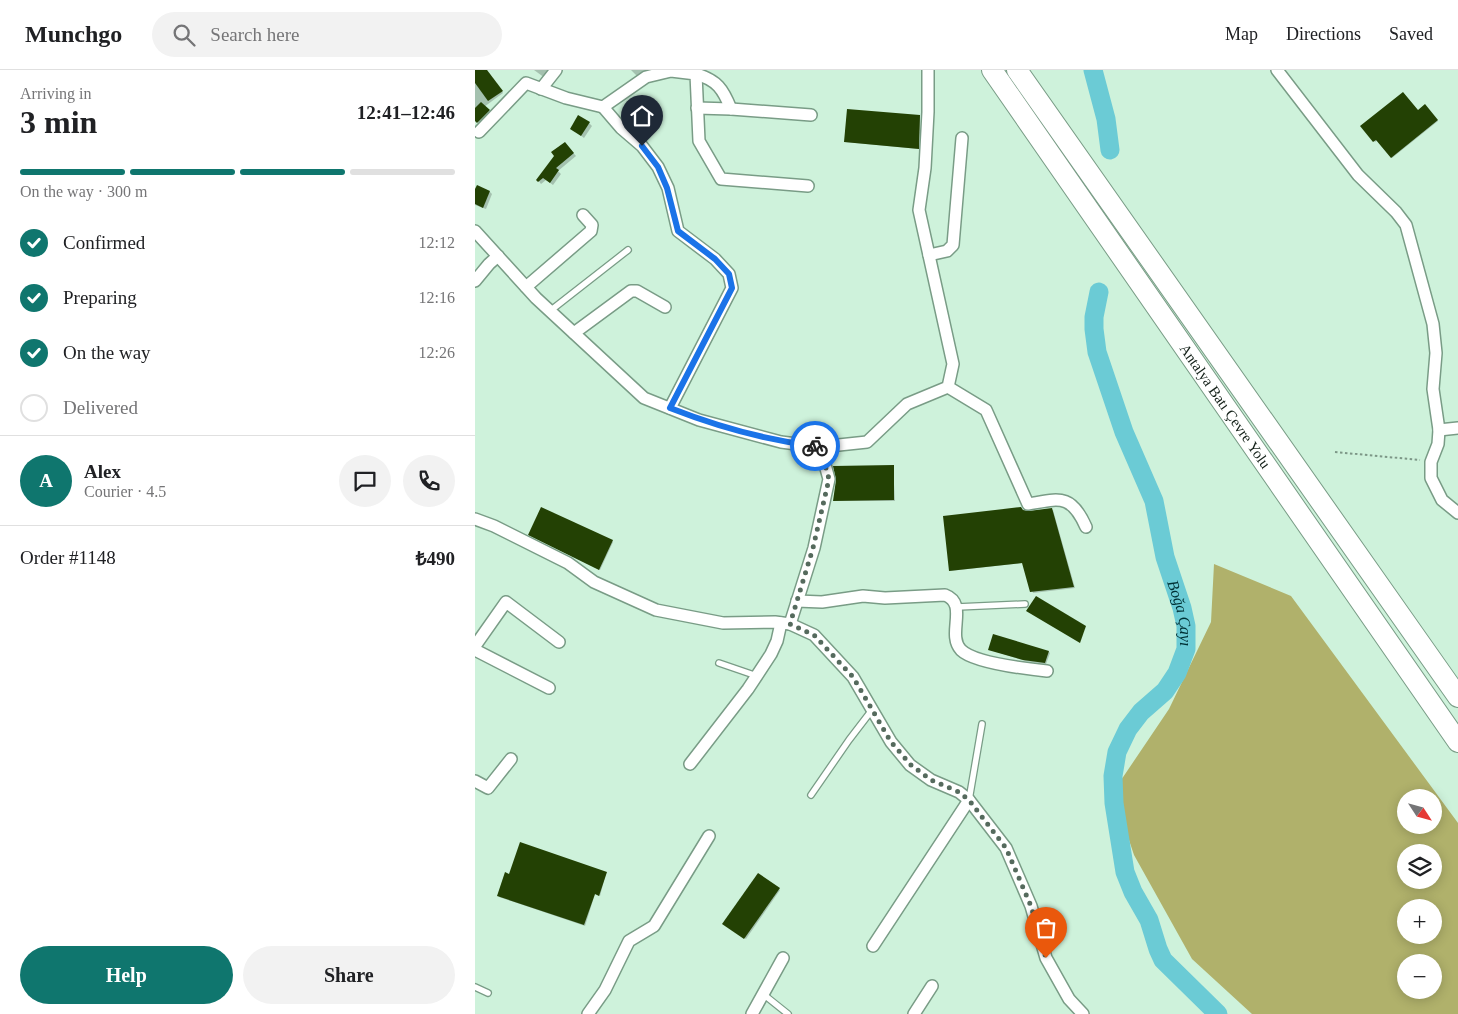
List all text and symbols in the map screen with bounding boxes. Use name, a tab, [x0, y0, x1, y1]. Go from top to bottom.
search box	[152, 12, 502, 57]
text: Munchgo	[25, 21, 122, 47]
icon: search	[170, 21, 198, 49]
text: Search here	[210, 24, 300, 45]
text: Map	[1225, 24, 1258, 44]
text: Directions	[1286, 24, 1361, 44]
text: Saved	[1389, 24, 1433, 44]
text: Arriving in	[20, 85, 92, 102]
pin	[621, 95, 663, 146]
text: 12:41–12:46	[357, 102, 455, 123]
icon: home	[628, 102, 656, 130]
text: 3 min	[20, 104, 97, 140]
text: On the way · 300 m	[20, 183, 148, 200]
icon: check	[20, 229, 48, 257]
text: Confirmed	[63, 232, 145, 253]
text: 12:12	[419, 234, 455, 251]
icon: check	[20, 284, 48, 312]
text: Preparing	[63, 287, 137, 308]
text: 12:16	[419, 289, 455, 306]
icon: check	[20, 339, 48, 367]
street label: Antalya Batı Çevre Yolu	[1176, 341, 1274, 472]
text: On the way	[63, 342, 151, 363]
text: 12:26	[419, 344, 455, 361]
text: Delivered	[63, 397, 138, 418]
courier	[790, 421, 840, 471]
icon: bike	[801, 432, 829, 460]
button: chat	[339, 455, 391, 507]
button: phone	[403, 455, 455, 507]
text: Alex	[84, 461, 121, 482]
text: A	[39, 470, 53, 491]
text: Courier · 4.5	[84, 483, 166, 500]
text: Order #1148	[20, 547, 116, 568]
text: ₺490	[416, 548, 455, 569]
water label: Boğa Çayı	[1165, 578, 1195, 646]
north arrow	[1397, 789, 1443, 834]
map controls	[1397, 789, 1442, 999]
button: layers	[1397, 844, 1442, 889]
button: +	[1397, 899, 1442, 944]
pin	[1025, 907, 1067, 958]
icon: bag	[1032, 914, 1060, 942]
button: Help	[20, 946, 233, 1004]
button: Share	[243, 946, 455, 1004]
button: −	[1397, 954, 1442, 999]

